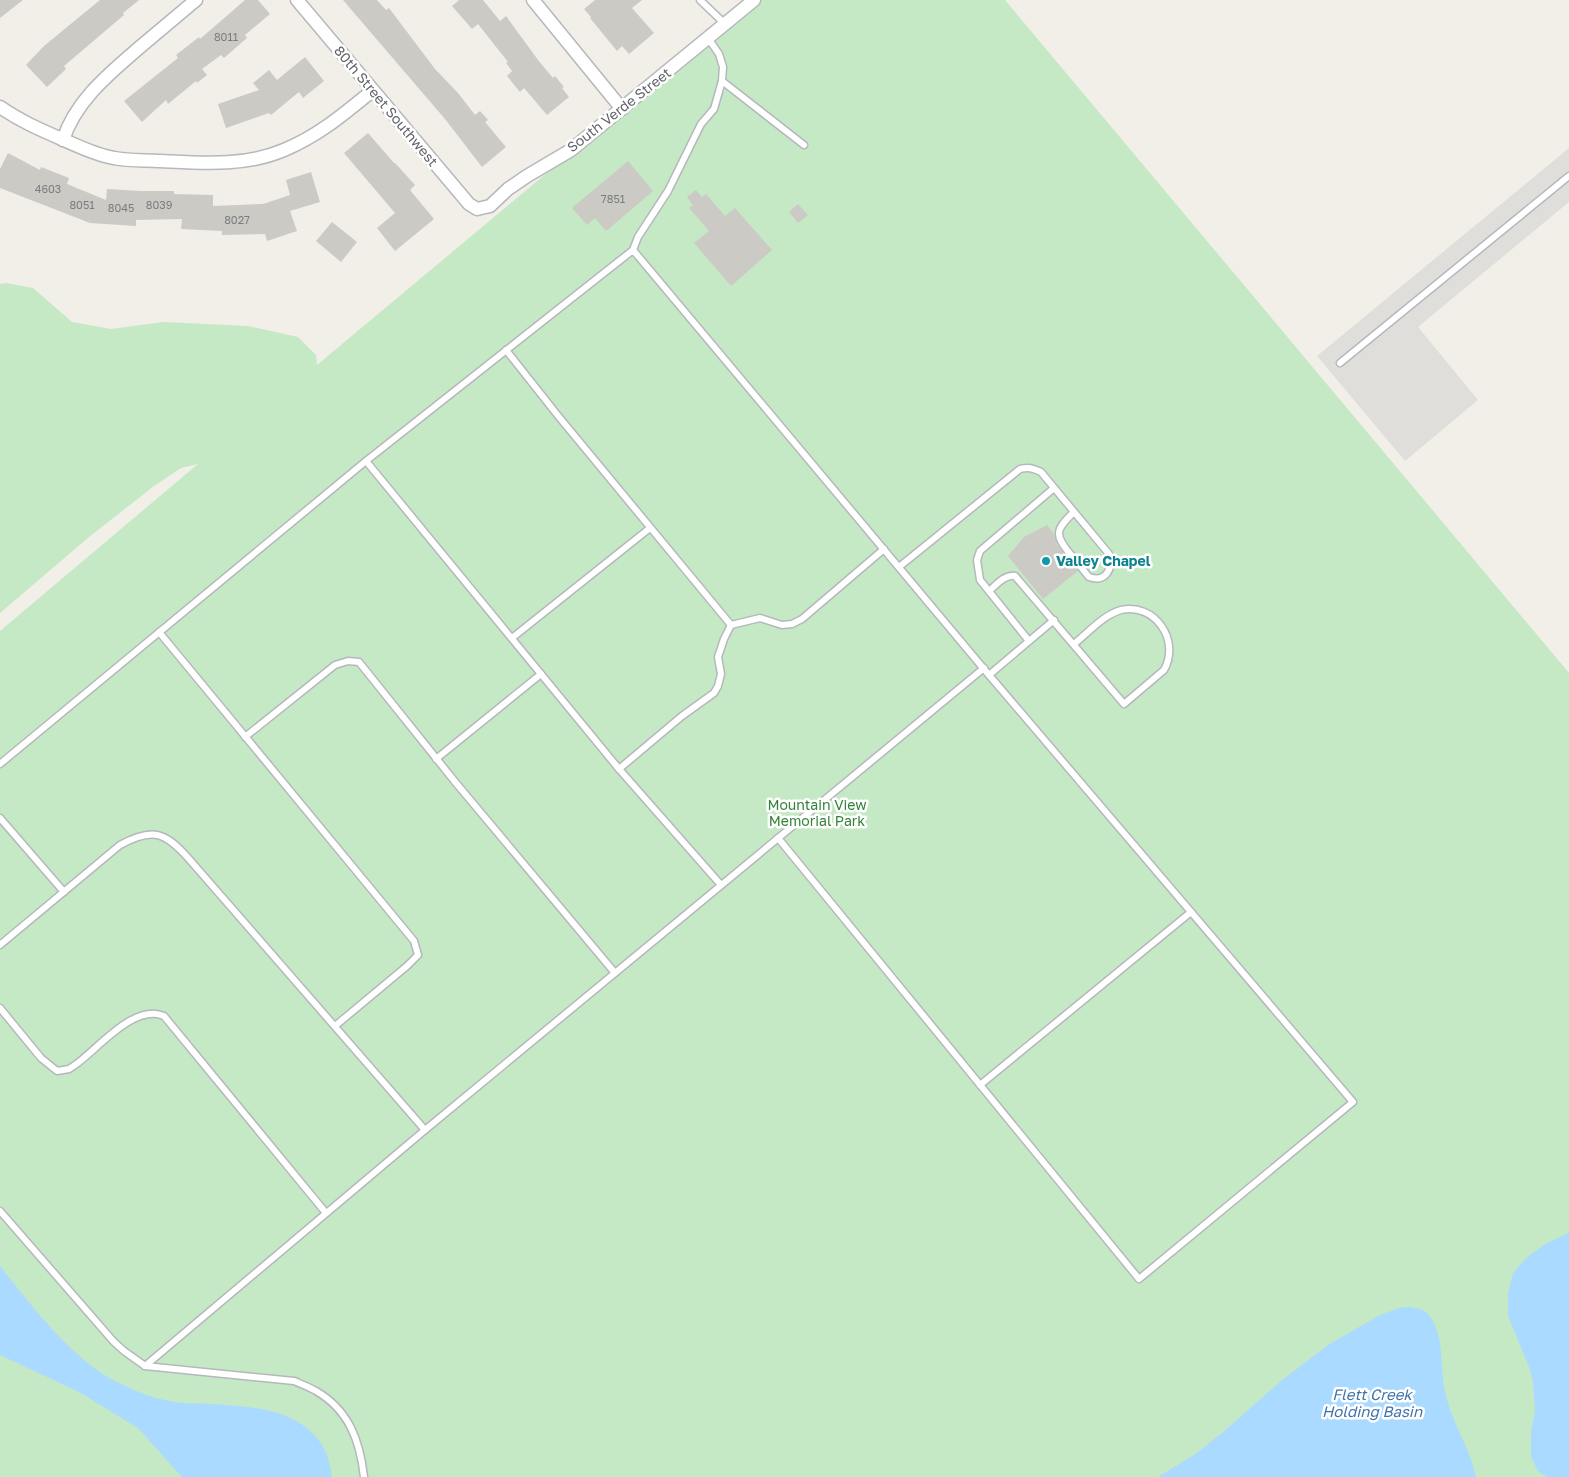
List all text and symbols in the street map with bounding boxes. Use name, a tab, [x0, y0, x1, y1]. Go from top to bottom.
house number: 8011	[214, 30, 238, 43]
street label: 80th Street Southwest	[331, 42, 442, 169]
street label: South Verde Street	[563, 64, 674, 155]
house number: 4603	[35, 182, 61, 195]
house number: 7851	[601, 192, 625, 205]
house number: 8051	[69, 198, 95, 211]
house number: 8039	[146, 198, 172, 211]
house number: 8045	[108, 201, 134, 214]
house number: 8027	[224, 213, 250, 226]
place label: Valley Chapel	[1056, 552, 1151, 569]
marker: Valley Chapel	[1040, 555, 1052, 567]
park label: Mountain View Memorial Park	[767, 796, 867, 829]
water label: Flett Creek Holding Basin	[1322, 1385, 1423, 1421]

